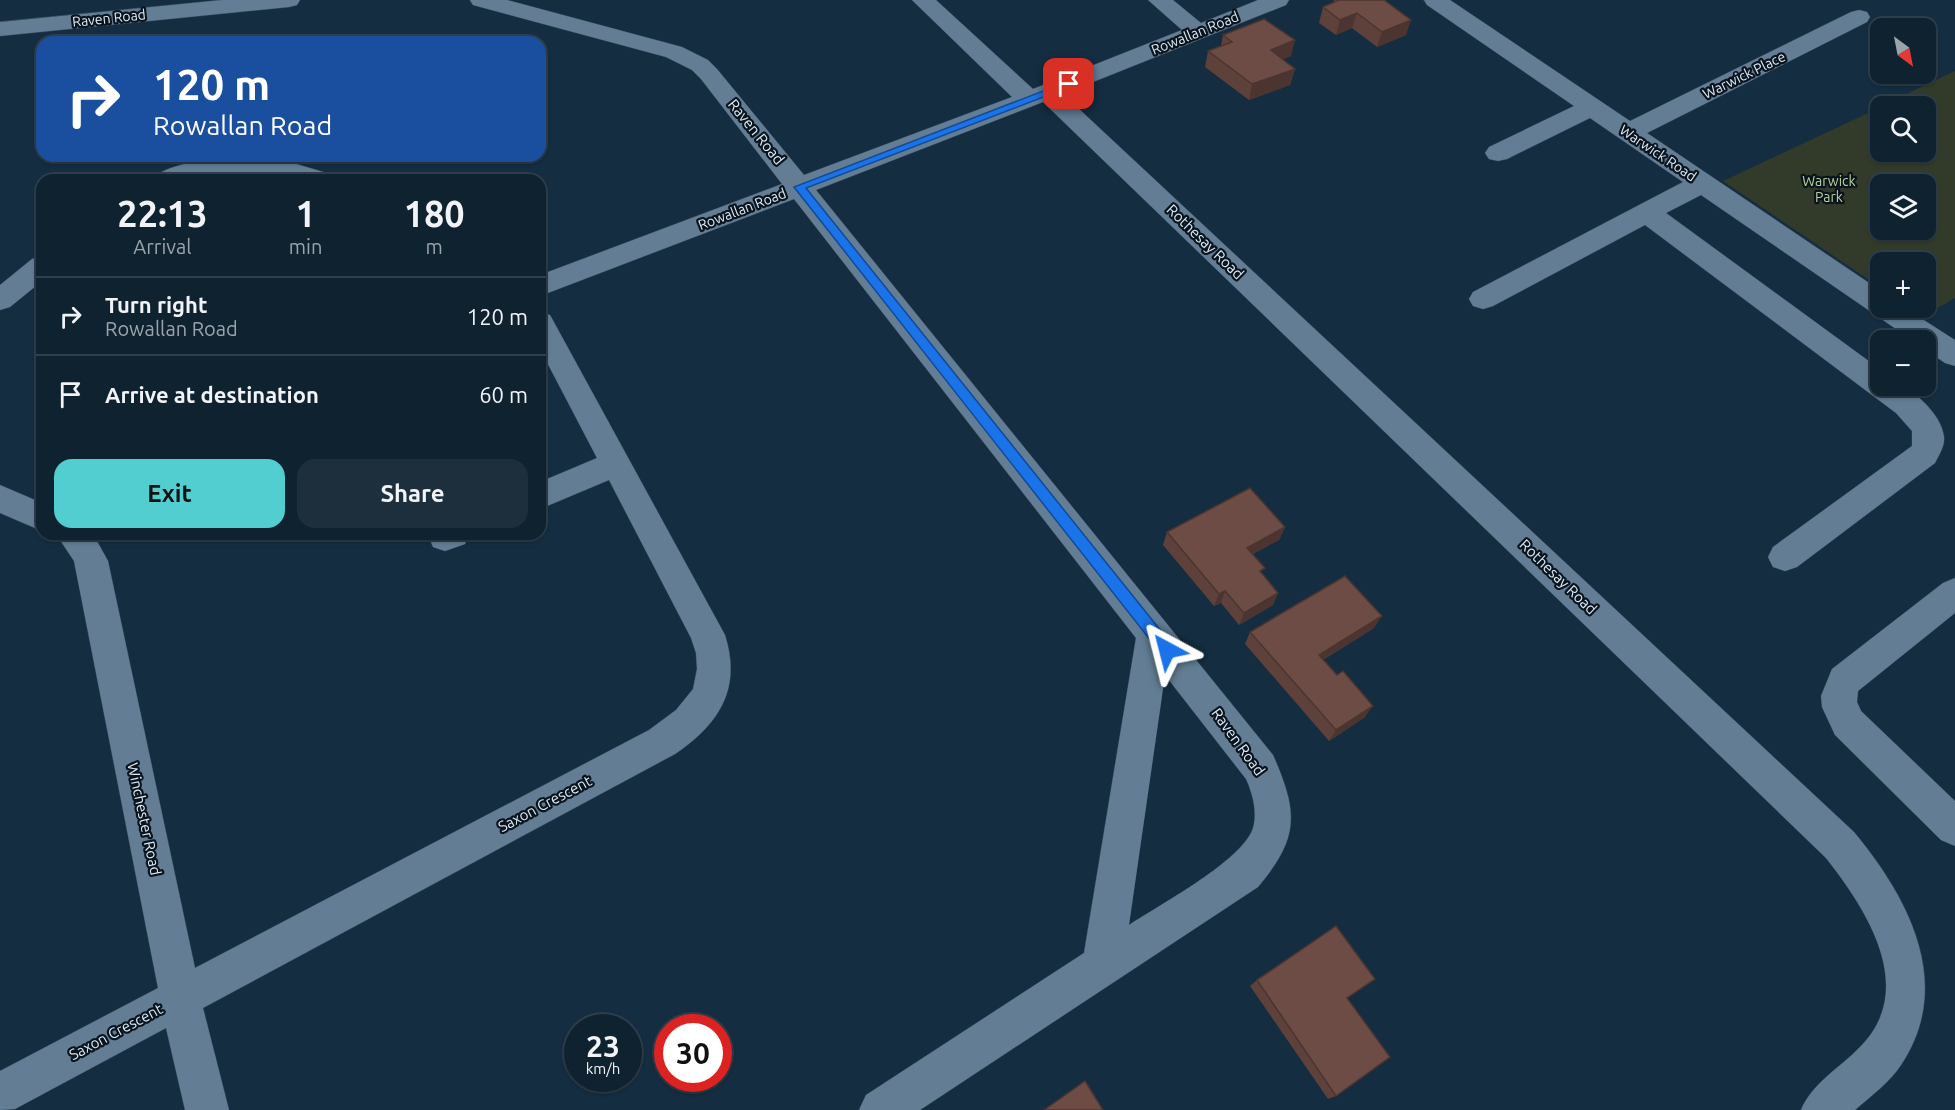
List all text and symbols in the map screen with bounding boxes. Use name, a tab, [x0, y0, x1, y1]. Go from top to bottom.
street label: Raven Road	[71, 6, 147, 30]
street label: Rowallan Road	[1149, 8, 1241, 58]
north arrow	[1870, 18, 1936, 84]
map controls	[1870, 18, 1936, 396]
street label: Warwick Place	[1700, 48, 1788, 102]
pin	[1043, 58, 1094, 109]
icon: right	[54, 60, 132, 138]
text: 120 m	[153, 61, 270, 108]
icon: arrive	[1052, 67, 1085, 100]
street label: Raven Road	[725, 96, 788, 168]
button: search	[1870, 96, 1936, 162]
text: Rowallan Road	[153, 110, 332, 140]
street label: Warwick Road	[1617, 122, 1699, 184]
park label: Warwick Park	[1802, 173, 1856, 205]
button: layers	[1870, 174, 1936, 240]
street label: Rowallan Road	[696, 185, 788, 233]
text: 22:13	[117, 193, 207, 234]
text: 1	[295, 193, 316, 234]
text: 180	[404, 193, 465, 234]
street label: Rothesay Road	[1163, 201, 1247, 283]
text: Arrival	[133, 235, 192, 258]
text: min	[289, 235, 322, 258]
text: m	[426, 235, 443, 258]
button: +	[1870, 252, 1936, 318]
text: Turn right	[105, 292, 207, 317]
icon: right	[54, 300, 87, 333]
text: 120 m	[467, 304, 528, 329]
text: Rowallan Road	[105, 317, 238, 340]
button: −	[1870, 330, 1936, 396]
icon: arrive	[54, 378, 87, 411]
text: Arrive at destination	[105, 382, 319, 407]
text: 60 m	[479, 382, 528, 407]
button: Exit	[54, 459, 285, 528]
button: Share	[297, 459, 528, 528]
street label: Rothesay Road	[1516, 536, 1600, 618]
position arrow	[1135, 618, 1199, 682]
street label: Raven Road	[1208, 705, 1269, 779]
street label: Winchester Road	[124, 761, 165, 877]
street label: Saxon Crescent	[495, 772, 594, 835]
street label: Saxon Crescent	[66, 1000, 165, 1063]
speed limit sign: 30	[654, 1014, 732, 1092]
text: 23	[586, 1029, 620, 1063]
text: km/h	[586, 1060, 620, 1077]

